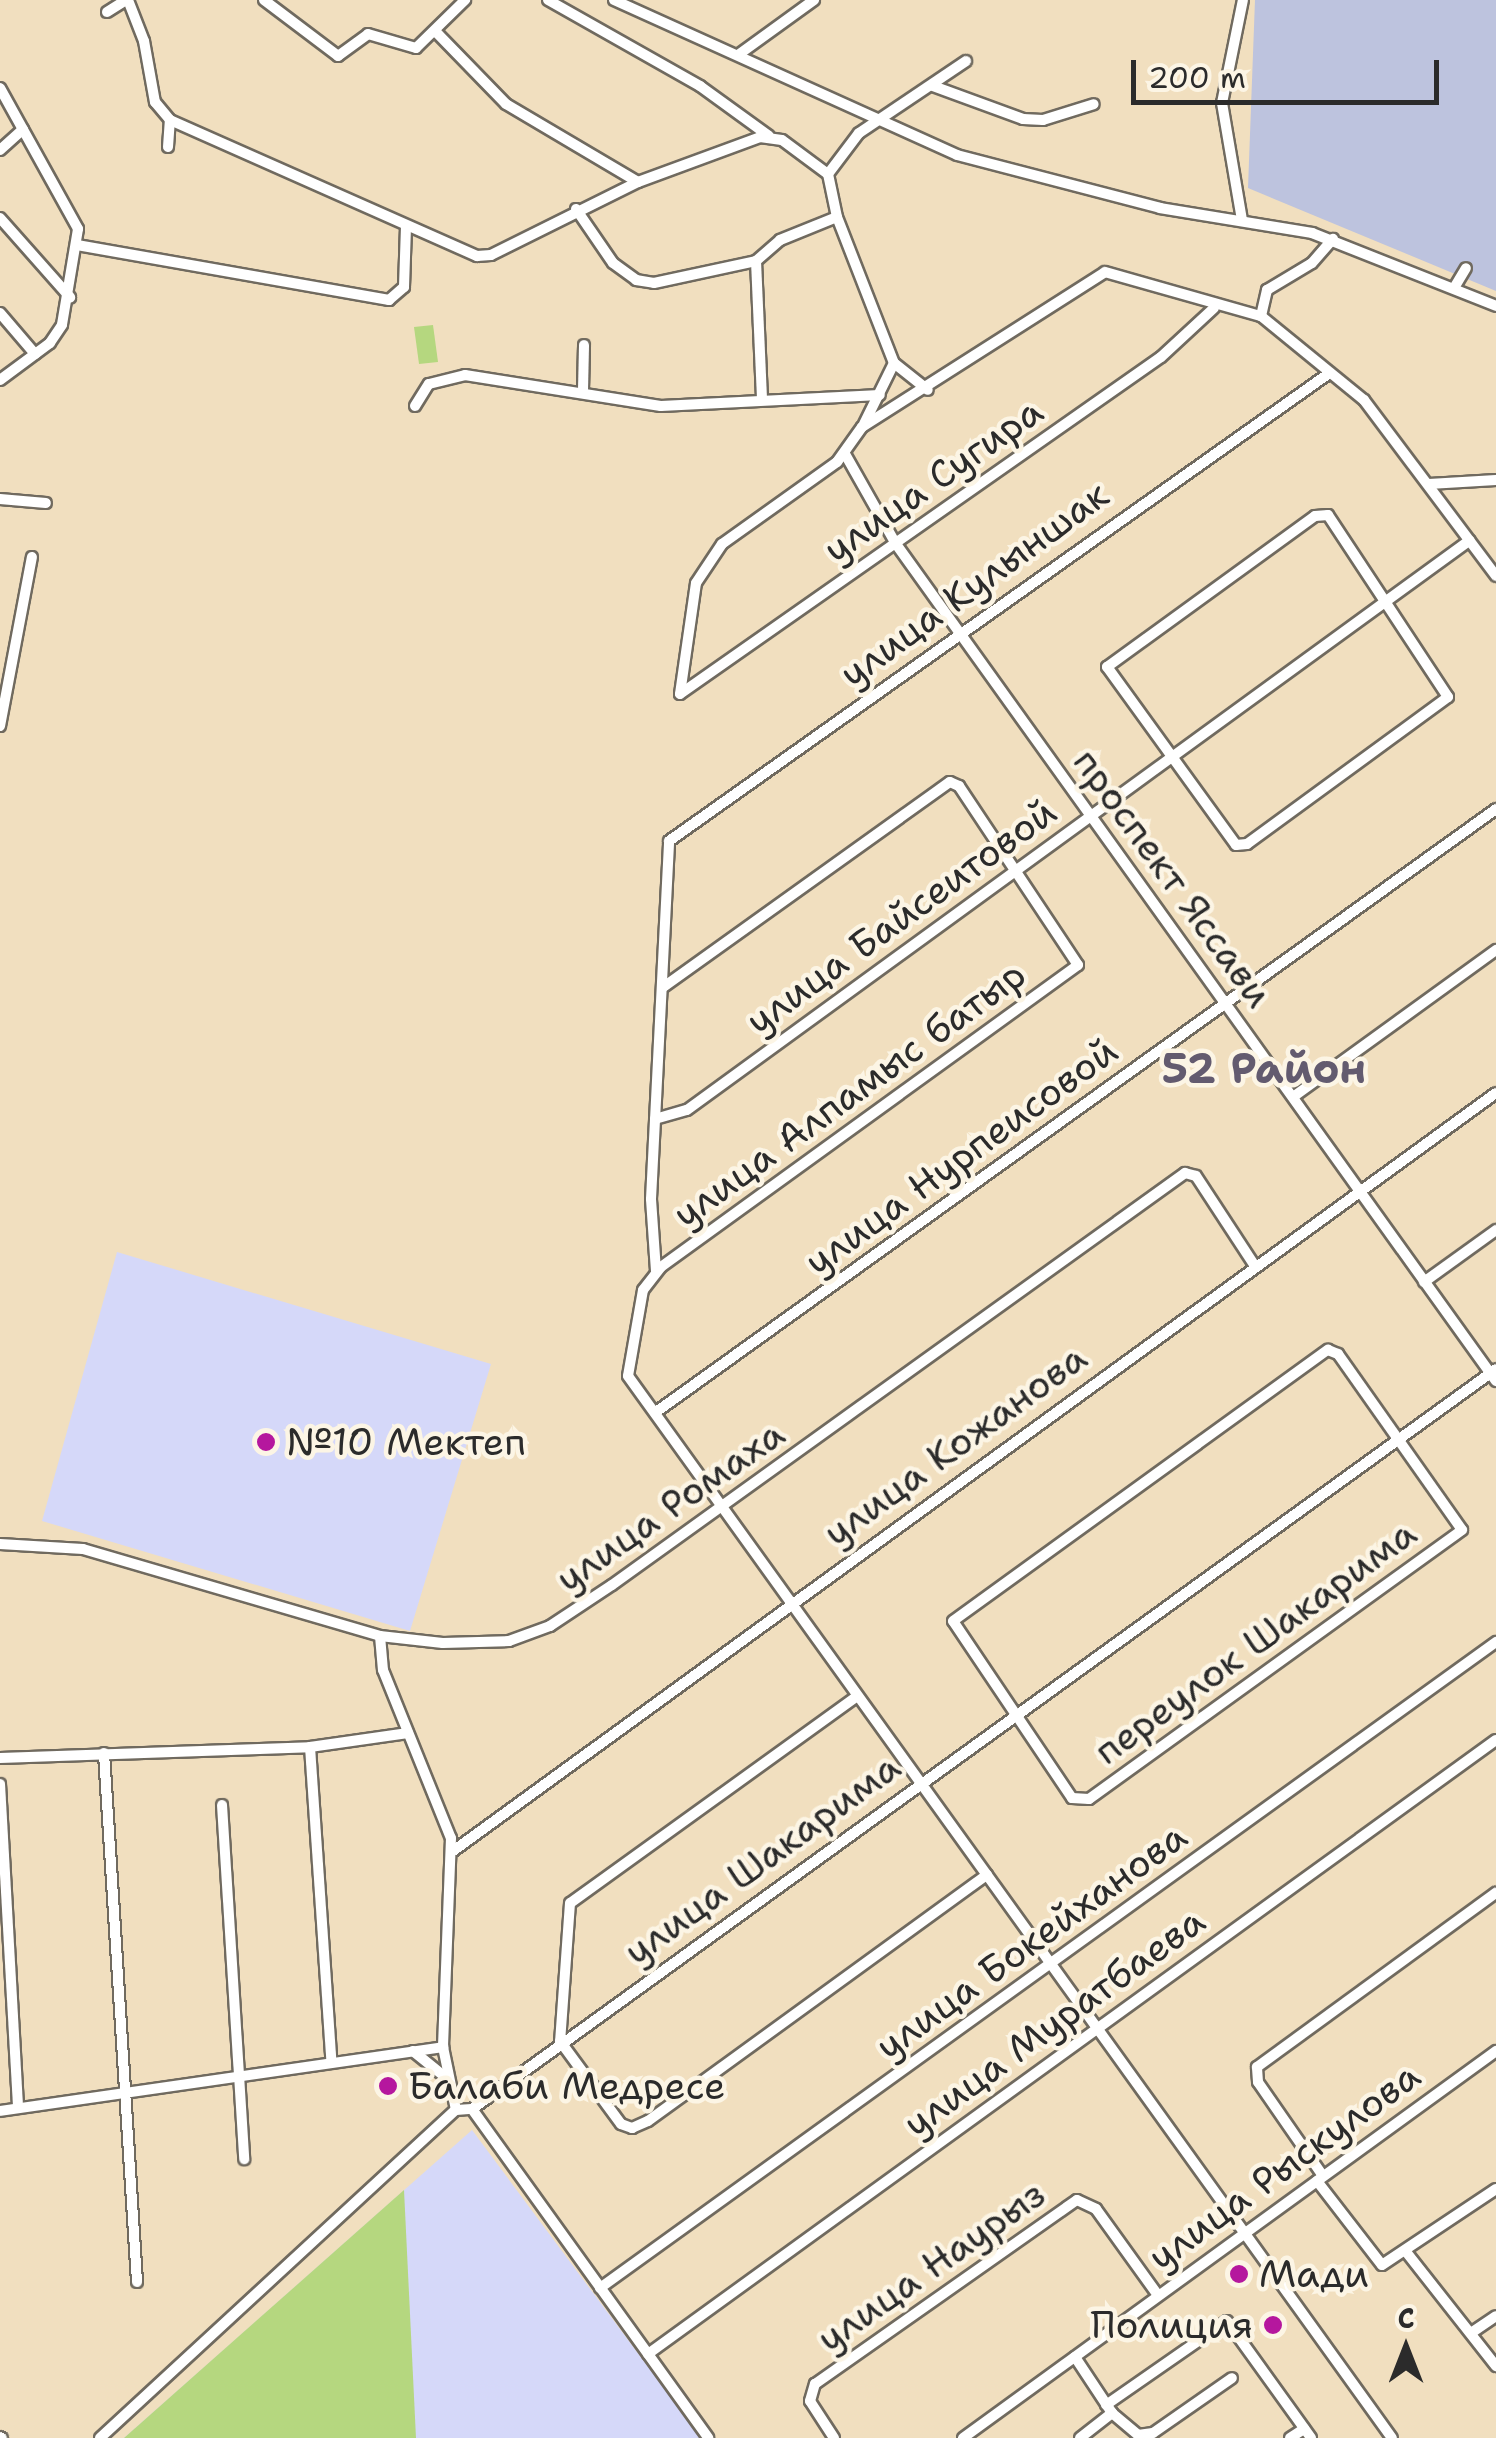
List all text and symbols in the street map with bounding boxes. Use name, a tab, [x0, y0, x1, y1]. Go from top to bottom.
scale bar	[1136, 40, 1444, 102]
text: 200 m	[1148, 57, 1246, 98]
street label: улица Сугира	[815, 388, 1051, 572]
street label: улица Кулыншак	[831, 471, 1117, 697]
street label: проспект Яссави	[1064, 740, 1282, 1016]
street label: улица Байсеитовой	[737, 788, 1065, 1044]
street label: улица Алпамыс батыр	[664, 951, 1034, 1237]
street label: улица Нурпеисовой	[796, 1027, 1126, 1285]
district label: 52 Район	[1162, 1043, 1366, 1093]
street label: улица Кожанова	[815, 1334, 1095, 1556]
street label: улица Ромаха	[547, 1411, 793, 1601]
place label: №10 Мектеп	[286, 1419, 526, 1465]
marker: №10 Мектеп	[255, 1431, 277, 1453]
street label: переулок Шакарима	[1085, 1510, 1425, 1774]
street label: улица Шакарима	[615, 1744, 909, 1974]
street label: улица Бокейханова	[867, 1813, 1195, 2069]
street label: улица Муратбаева	[895, 1898, 1213, 2146]
street label: улица Рыскулова	[1139, 2052, 1429, 2280]
place label: Балаби Медресе	[408, 2063, 725, 2109]
marker: Балаби Медресе	[377, 2075, 399, 2097]
street label: улица Наурыз	[808, 2171, 1054, 2361]
place label: Мади	[1259, 2251, 1369, 2297]
marker: Мади	[1228, 2263, 1250, 2285]
north arrow	[1356, 2298, 1456, 2398]
text: С	[1397, 2299, 1415, 2337]
place label: Полиция	[1090, 2302, 1253, 2348]
marker: Полиция	[1262, 2314, 1284, 2336]

